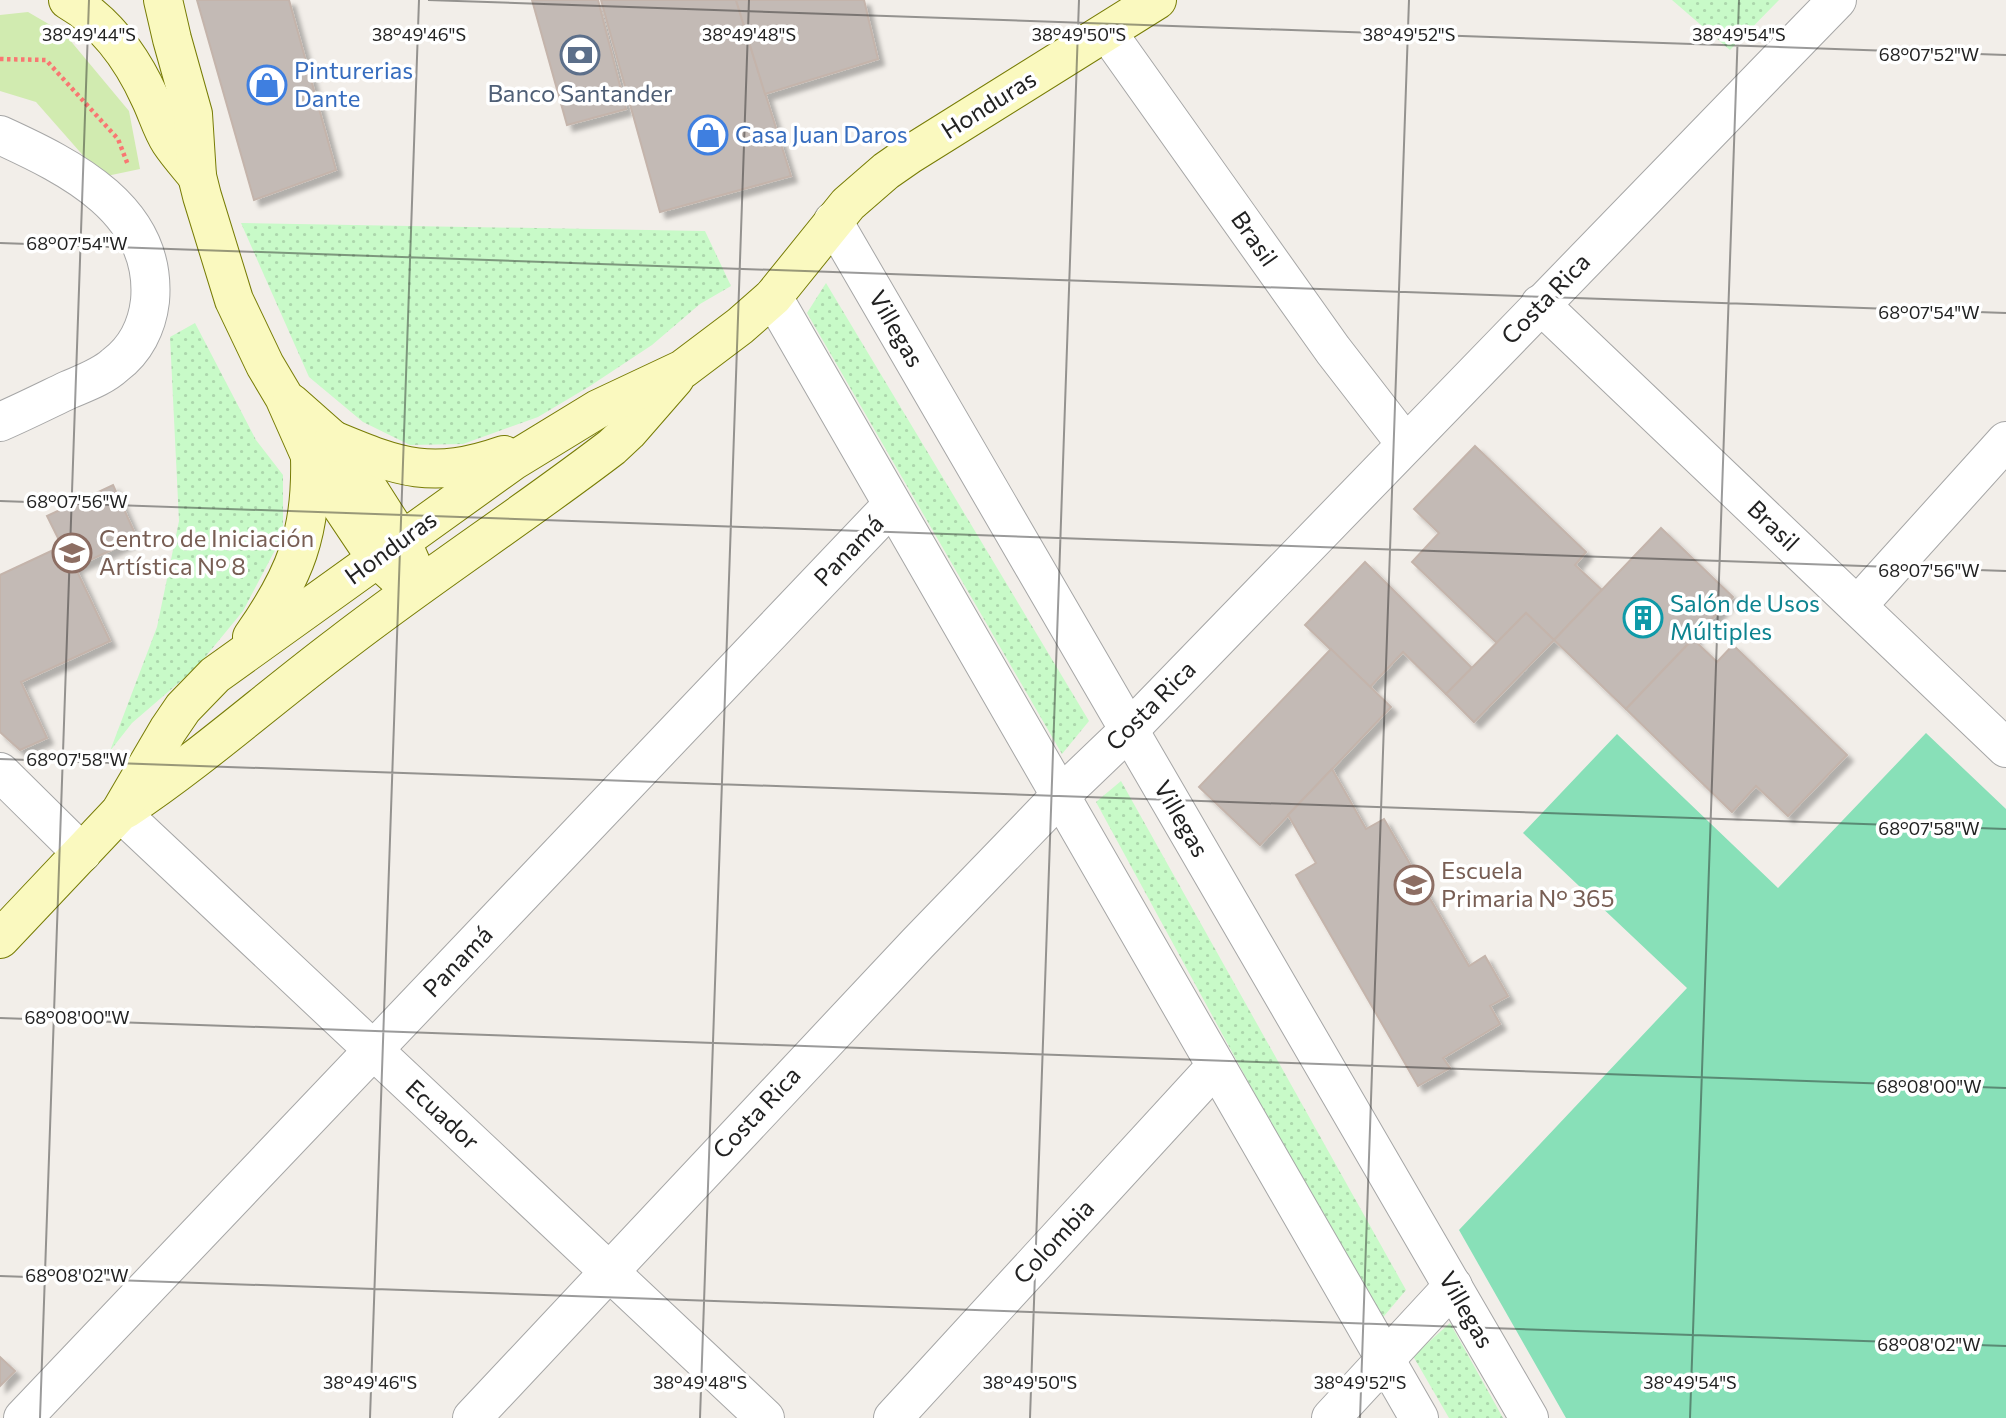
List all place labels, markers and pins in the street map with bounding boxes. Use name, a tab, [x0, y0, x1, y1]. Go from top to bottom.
bank icon: Banco Santander	[559, 34, 601, 76]
place label: Pinturerias Dante	[294, 55, 413, 112]
shop icon: Pinturerias Dante	[246, 64, 288, 106]
place label: Banco Santander	[487, 78, 673, 107]
shop icon: Casa Juan Daros	[687, 114, 729, 156]
place label: Casa Juan Daros	[735, 119, 908, 148]
place label: Centro de Iniciación Artística N° 8	[99, 523, 314, 580]
school or university icon: Centro de Iniciación Artística N° 8	[51, 532, 93, 574]
place label: Salón de Usos Múltiples	[1670, 588, 1820, 645]
building icon: Salón de Usos Múltiples	[1622, 597, 1664, 639]
place label: Escuela Primaria N° 365	[1441, 855, 1614, 912]
school or university icon: Escuela Primaria N° 365	[1393, 864, 1435, 906]

